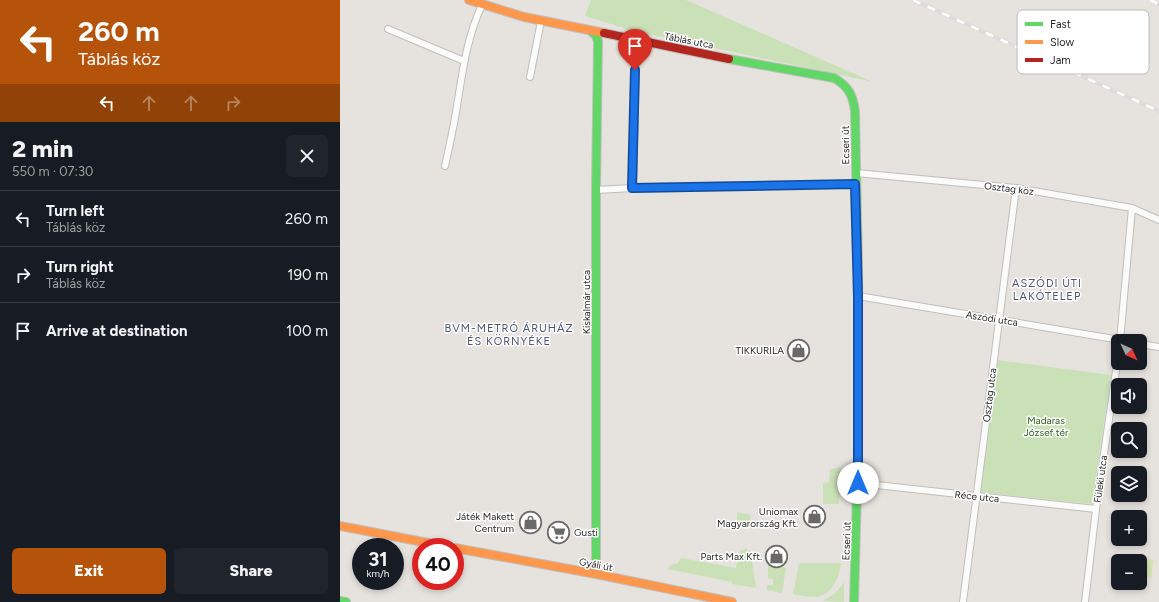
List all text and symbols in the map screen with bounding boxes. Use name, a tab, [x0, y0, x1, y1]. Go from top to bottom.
legend	[1017, 10, 1149, 74]
text: 260 m	[78, 14, 160, 48]
icon: left	[12, 16, 64, 68]
text: Fast	[1050, 18, 1071, 31]
pin	[618, 29, 652, 70]
street label: Táblás utca	[663, 29, 715, 52]
icon: arrive	[624, 35, 646, 57]
text: Slow	[1050, 36, 1074, 49]
text: Táblás köz	[78, 48, 160, 70]
text: Jam	[1050, 54, 1071, 67]
icon: left	[96, 92, 118, 114]
icon: ahead	[138, 92, 160, 114]
icon: ahead	[180, 92, 202, 114]
icon: right	[222, 92, 244, 114]
street label: Ecseri út	[839, 125, 852, 165]
text: 2 min	[12, 134, 73, 163]
button: close	[286, 135, 328, 177]
text: 550 m · 07:30	[12, 164, 93, 179]
street label: Osztag köz	[983, 179, 1035, 198]
text: Turn left	[46, 202, 104, 220]
icon: left	[12, 208, 34, 230]
text: 260 m	[285, 210, 328, 228]
text: Táblás köz	[46, 220, 105, 235]
text: Turn right	[46, 258, 114, 276]
icon: right	[12, 264, 34, 286]
text: 190 m	[287, 266, 328, 284]
street label: Kiskalmár utca	[580, 270, 593, 334]
text: Táblás köz	[46, 276, 105, 291]
district label: ASZÓDI ÚTI LAKÓTELEP	[1012, 276, 1082, 303]
street label: Aszódi utca	[965, 308, 1019, 329]
icon: arrive	[12, 320, 34, 342]
district label: BVM-METRÓ ÁRUHÁZ ÉS KÖRNYÉKE	[444, 321, 574, 348]
text: Arrive at destination	[46, 322, 187, 340]
text: 100 m	[286, 322, 328, 340]
north arrow	[1111, 334, 1147, 370]
map controls	[1111, 334, 1147, 590]
shop icon: TIKKURILA	[786, 337, 812, 363]
place label: TIKKURILA	[736, 344, 784, 357]
street label: Osztag utca	[980, 367, 999, 423]
button: sound	[1111, 378, 1147, 414]
park label: Madaras József tér	[1024, 414, 1069, 439]
button: search	[1111, 422, 1147, 458]
street label: Füleki utca	[1091, 454, 1110, 504]
position arrow	[837, 462, 879, 504]
button: layers	[1111, 466, 1147, 502]
street label: Réce utca	[954, 488, 1000, 505]
shop icon: Uniomax Magyarország Kft.	[801, 504, 827, 530]
place label: Uniomax Magyarország Kft.	[717, 505, 798, 530]
shop icon: Játék Makett Centrum	[517, 509, 543, 535]
place label: Játék Makett Centrum	[456, 510, 514, 535]
button: +	[1111, 510, 1147, 546]
supermarket icon: Gusti	[546, 519, 572, 545]
street label: Ecseri út	[839, 521, 854, 561]
place label: Gusti	[574, 526, 598, 539]
speed limit sign: 40	[412, 538, 464, 590]
shop icon: Parts Max Kft.	[764, 543, 790, 569]
text: 31	[368, 547, 388, 571]
button: Exit	[12, 548, 166, 594]
button: Share	[174, 548, 328, 594]
place label: Parts Max Kft.	[700, 550, 762, 563]
button: −	[1111, 554, 1147, 590]
street label: Gyáli út	[578, 555, 614, 574]
text: km/h	[367, 567, 389, 580]

